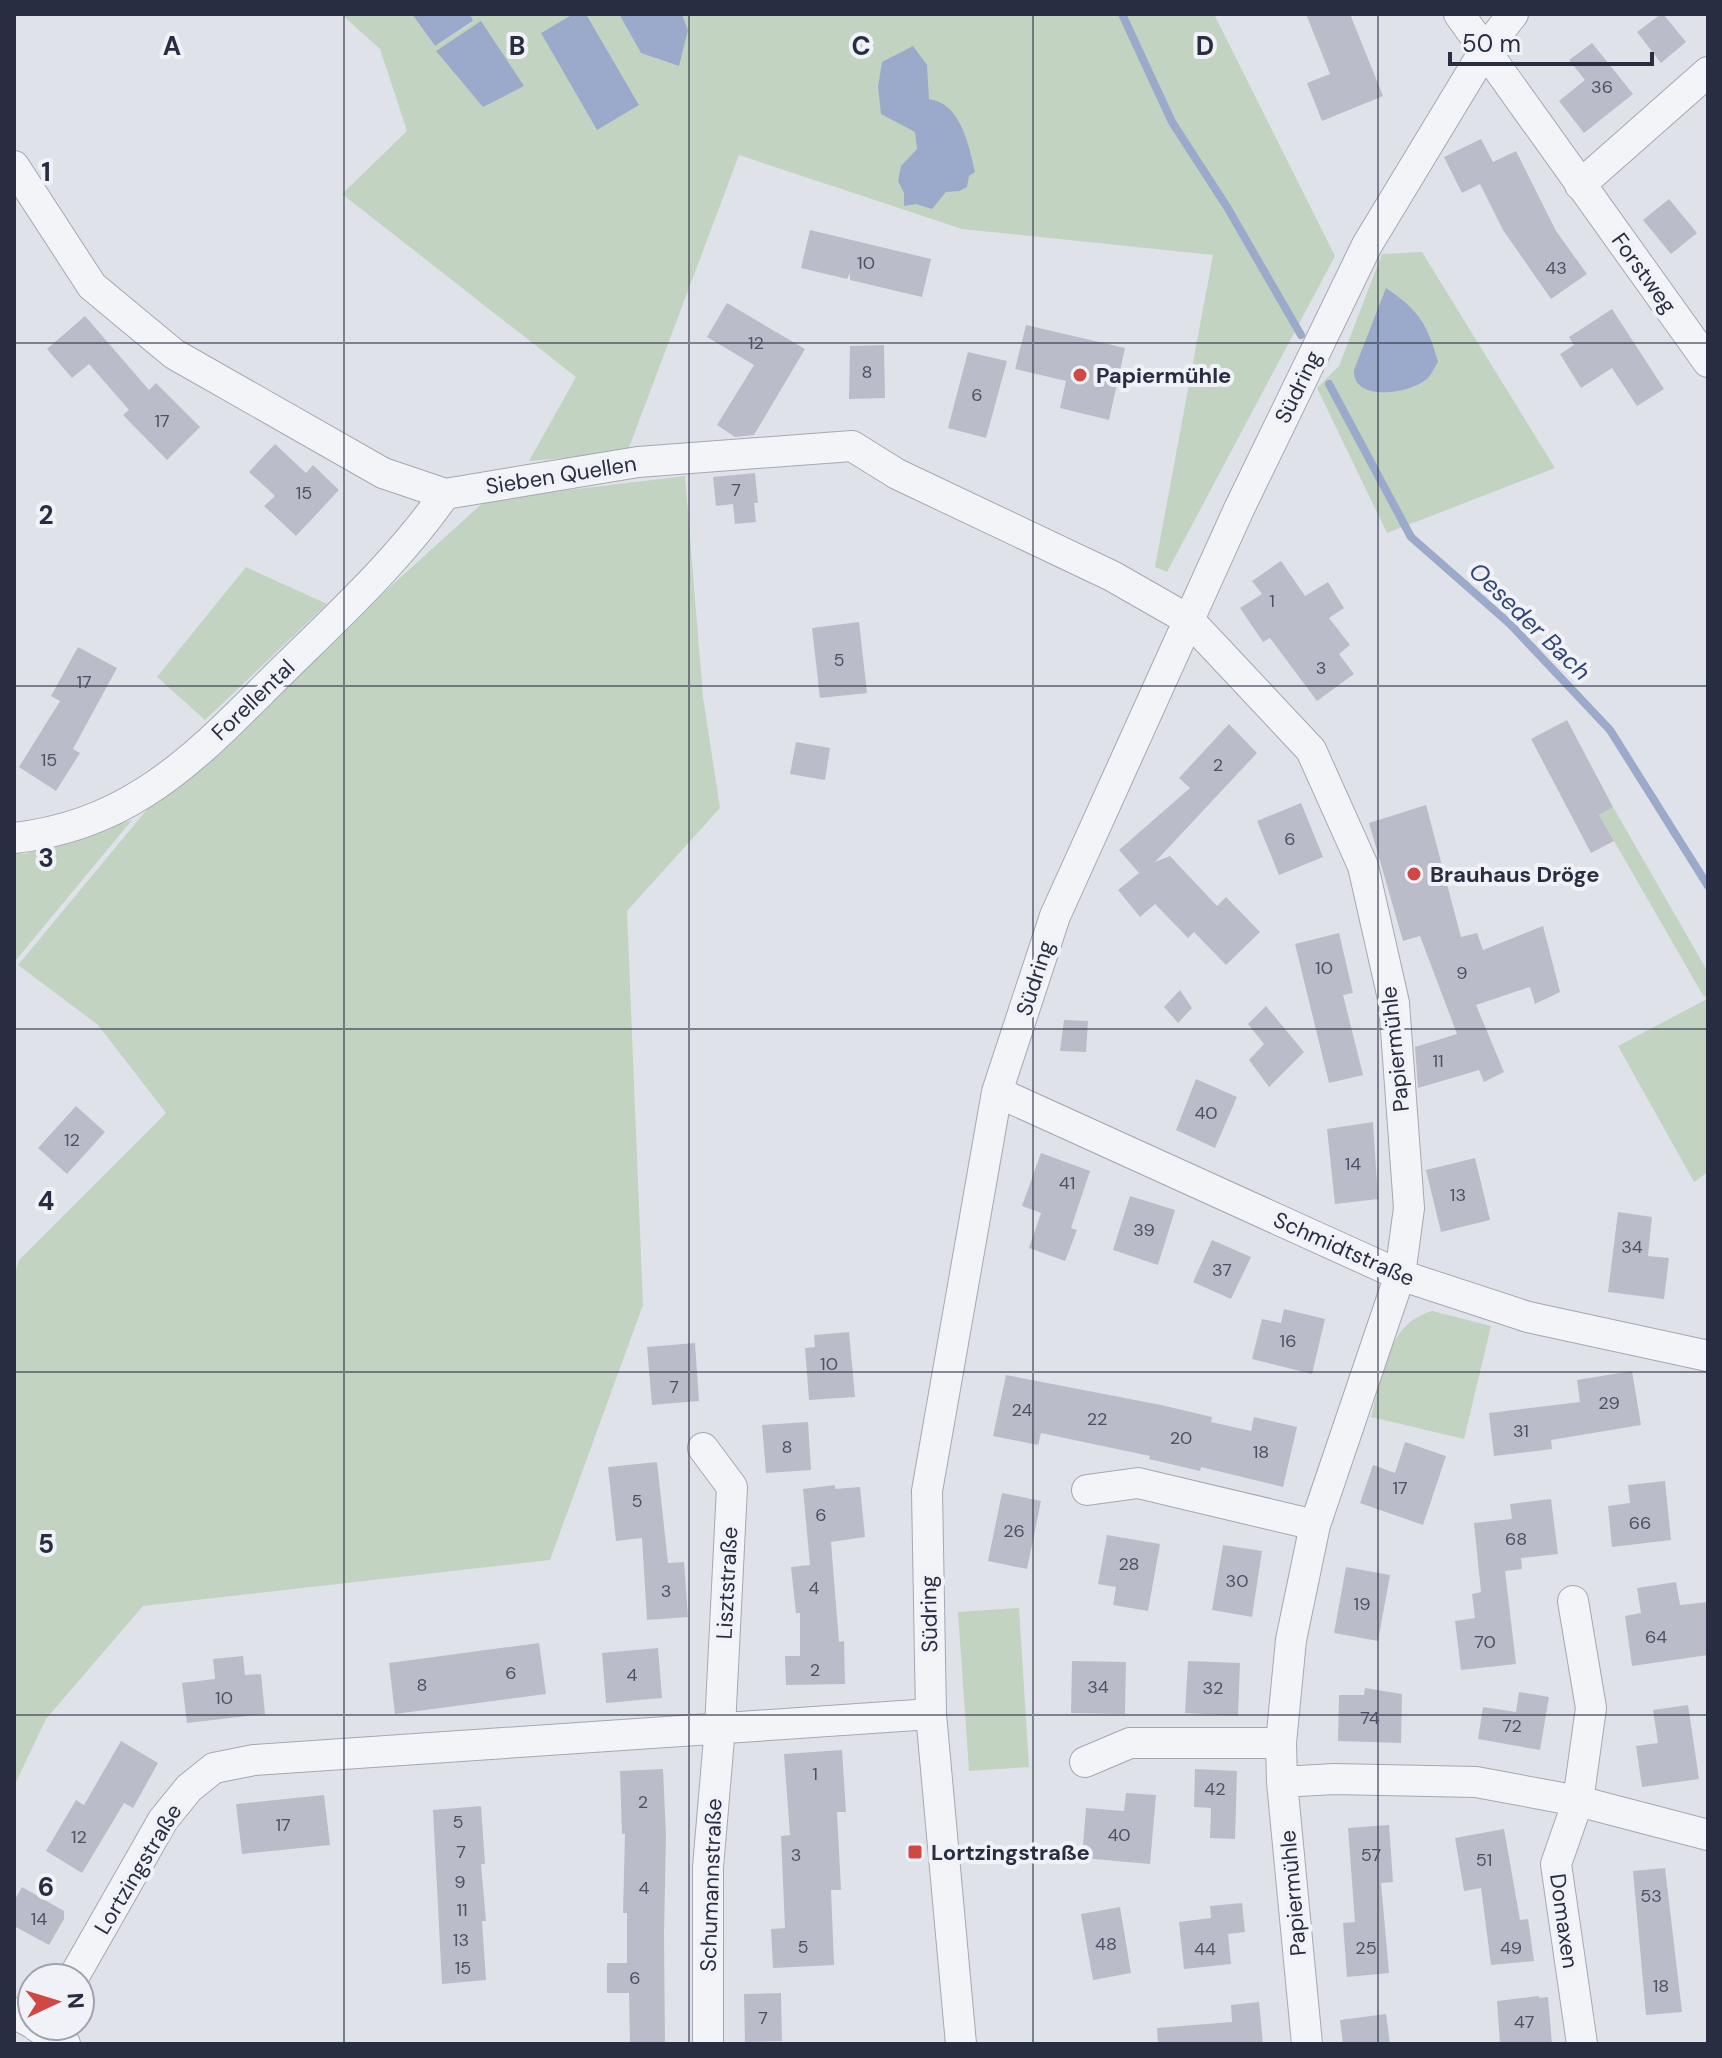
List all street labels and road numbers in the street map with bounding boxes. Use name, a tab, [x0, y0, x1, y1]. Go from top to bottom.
street label: Forstweg	[1605, 227, 1683, 319]
street label: Südring	[1268, 346, 1328, 428]
street label: Sieben Quellen	[483, 449, 639, 501]
street label: Forellental	[205, 653, 301, 747]
street label: Südring	[1009, 937, 1061, 1019]
street label: Papiermühle	[1374, 985, 1416, 1113]
street label: Schmidtstraße	[1269, 1205, 1419, 1293]
street label: Lisztstraße	[710, 1526, 744, 1640]
street label: Südring	[914, 1575, 944, 1653]
street label: Lortzingstraße	[88, 1798, 188, 1940]
street label: Schumannstraße	[693, 1798, 729, 1972]
street label: Papiermühle	[1273, 1829, 1313, 1957]
street label: Domaxen	[1543, 1872, 1585, 1970]

